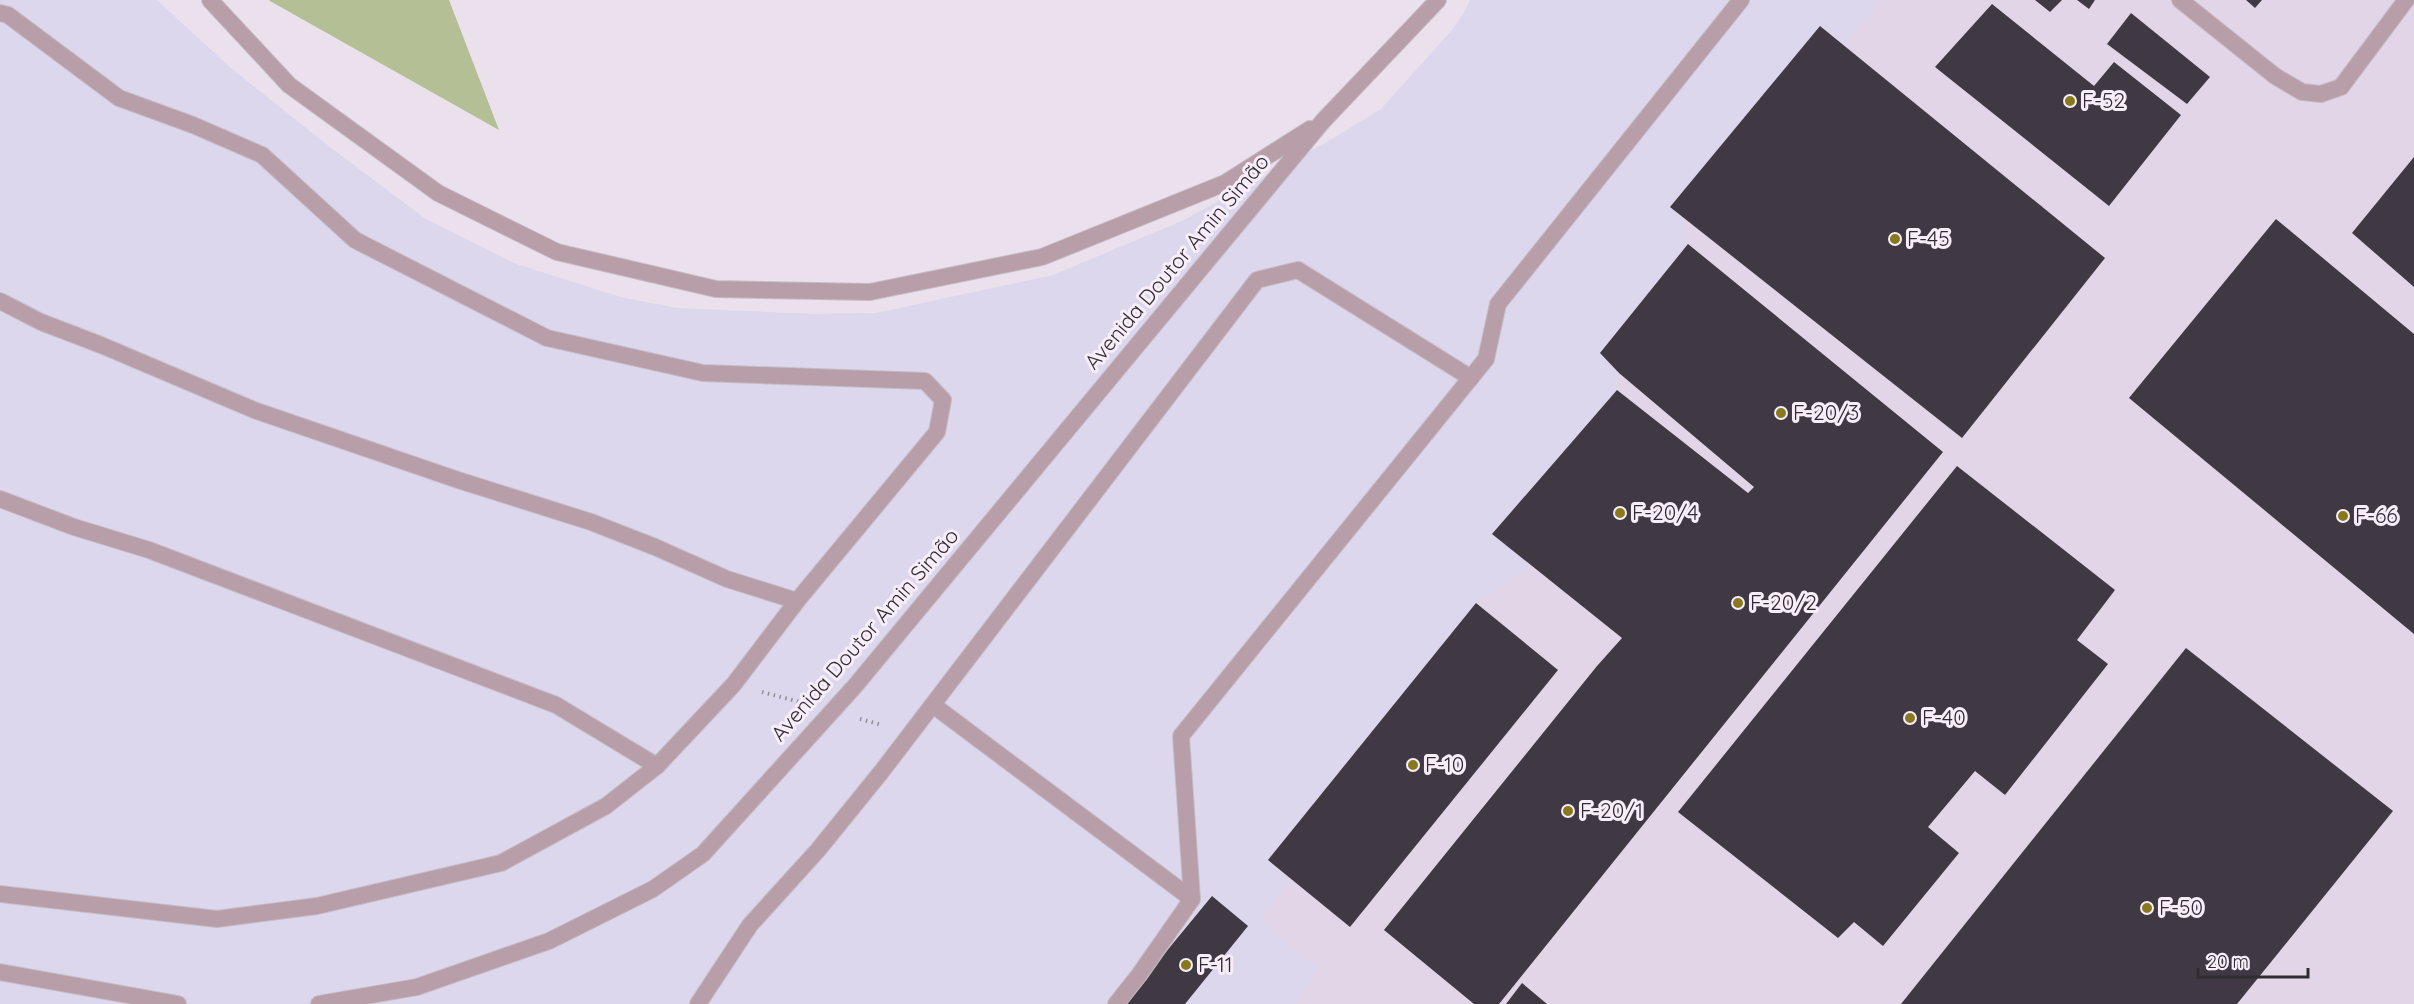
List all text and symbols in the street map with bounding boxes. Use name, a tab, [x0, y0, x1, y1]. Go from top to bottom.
place label: F-52	[2082, 87, 2125, 113]
marker: F-52	[2063, 94, 2077, 108]
street label: Avenida Doutor Amin Simão	[1079, 148, 1274, 374]
place label: F-45	[1907, 225, 1950, 251]
marker: F-45	[1888, 232, 1902, 246]
place label: F-20/3	[1793, 399, 1859, 425]
marker: F-20/3	[1774, 406, 1788, 420]
place label: F-20/4	[1632, 499, 1698, 525]
place label: F-66	[2355, 502, 2398, 528]
marker: F-20/4	[1613, 506, 1627, 520]
marker: F-66	[2336, 509, 2350, 523]
street label: Avenida Doutor Amin Simão	[765, 523, 964, 746]
place label: F-20/2	[1750, 589, 1817, 615]
marker: F-20/2	[1731, 596, 1745, 610]
place label: F-40	[1922, 704, 1966, 730]
marker: F-40	[1903, 711, 1917, 725]
place label: F-10	[1425, 751, 1464, 777]
marker: F-10	[1406, 758, 1420, 772]
place label: F-20/1	[1580, 797, 1643, 823]
marker: F-20/1	[1561, 804, 1575, 818]
place label: F-50	[2159, 894, 2203, 920]
marker: F-50	[2140, 901, 2154, 915]
scale bar	[2198, 941, 2308, 979]
text: 20 m	[2207, 950, 2249, 973]
place label: F-11	[1198, 951, 1233, 977]
marker: F-11	[1179, 958, 1193, 972]

